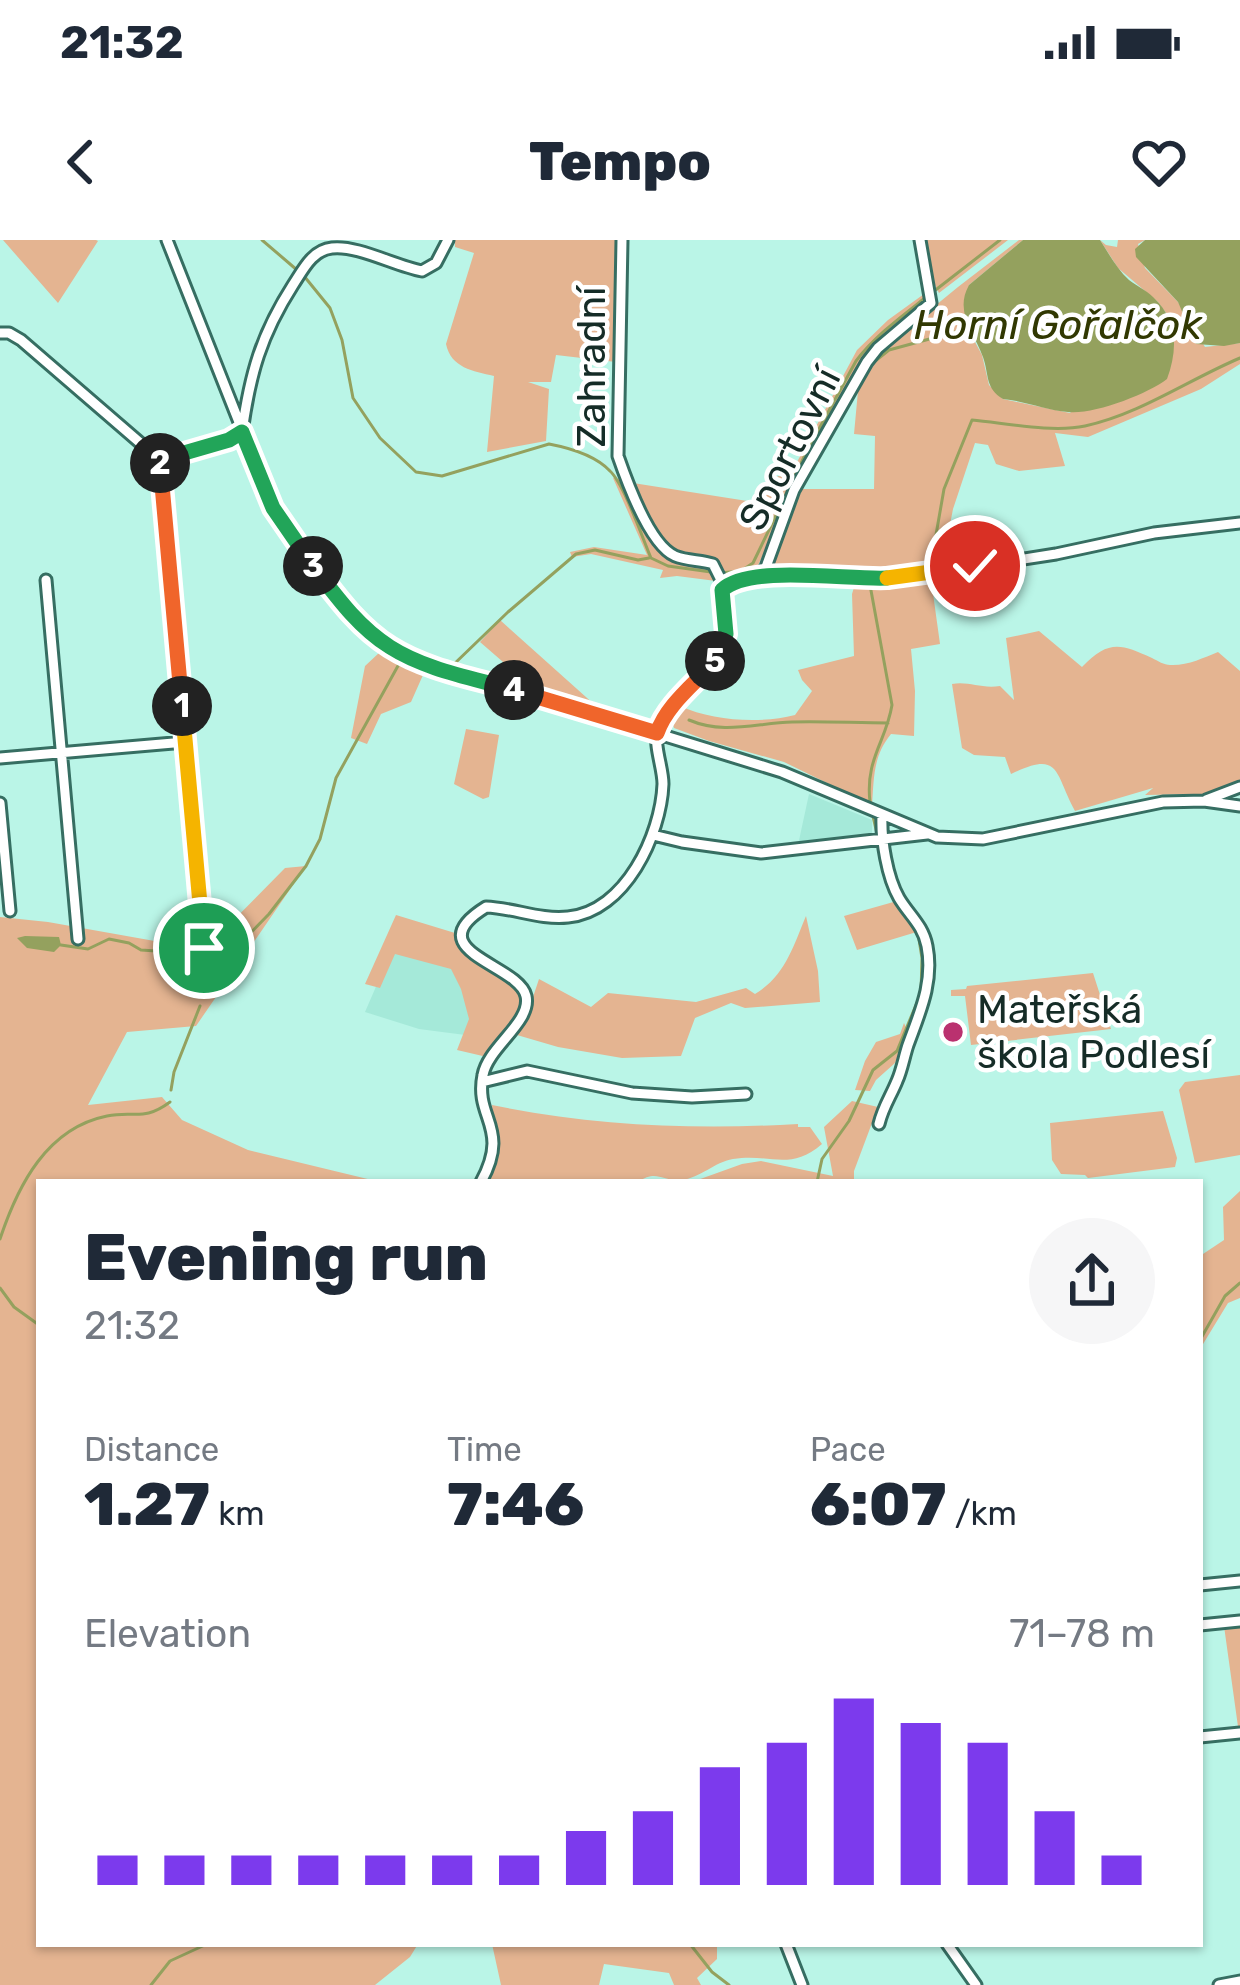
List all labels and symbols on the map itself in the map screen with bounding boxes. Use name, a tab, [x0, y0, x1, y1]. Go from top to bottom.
street label: Zahradní	[569, 285, 615, 448]
water label: Horní Gořalčok	[914, 300, 1204, 350]
street label: Sportovní	[729, 359, 851, 538]
pin: 2	[130, 433, 190, 493]
pin	[924, 515, 1026, 617]
pin: 3	[283, 536, 343, 596]
pin: 5	[685, 631, 745, 691]
pin: 4	[484, 660, 544, 720]
pin: 1	[152, 676, 212, 736]
pin	[153, 897, 255, 999]
place label: Mateřská škola Podlesí	[977, 987, 1212, 1078]
marker: Mateřská škola Podlesí	[940, 1019, 966, 1045]

